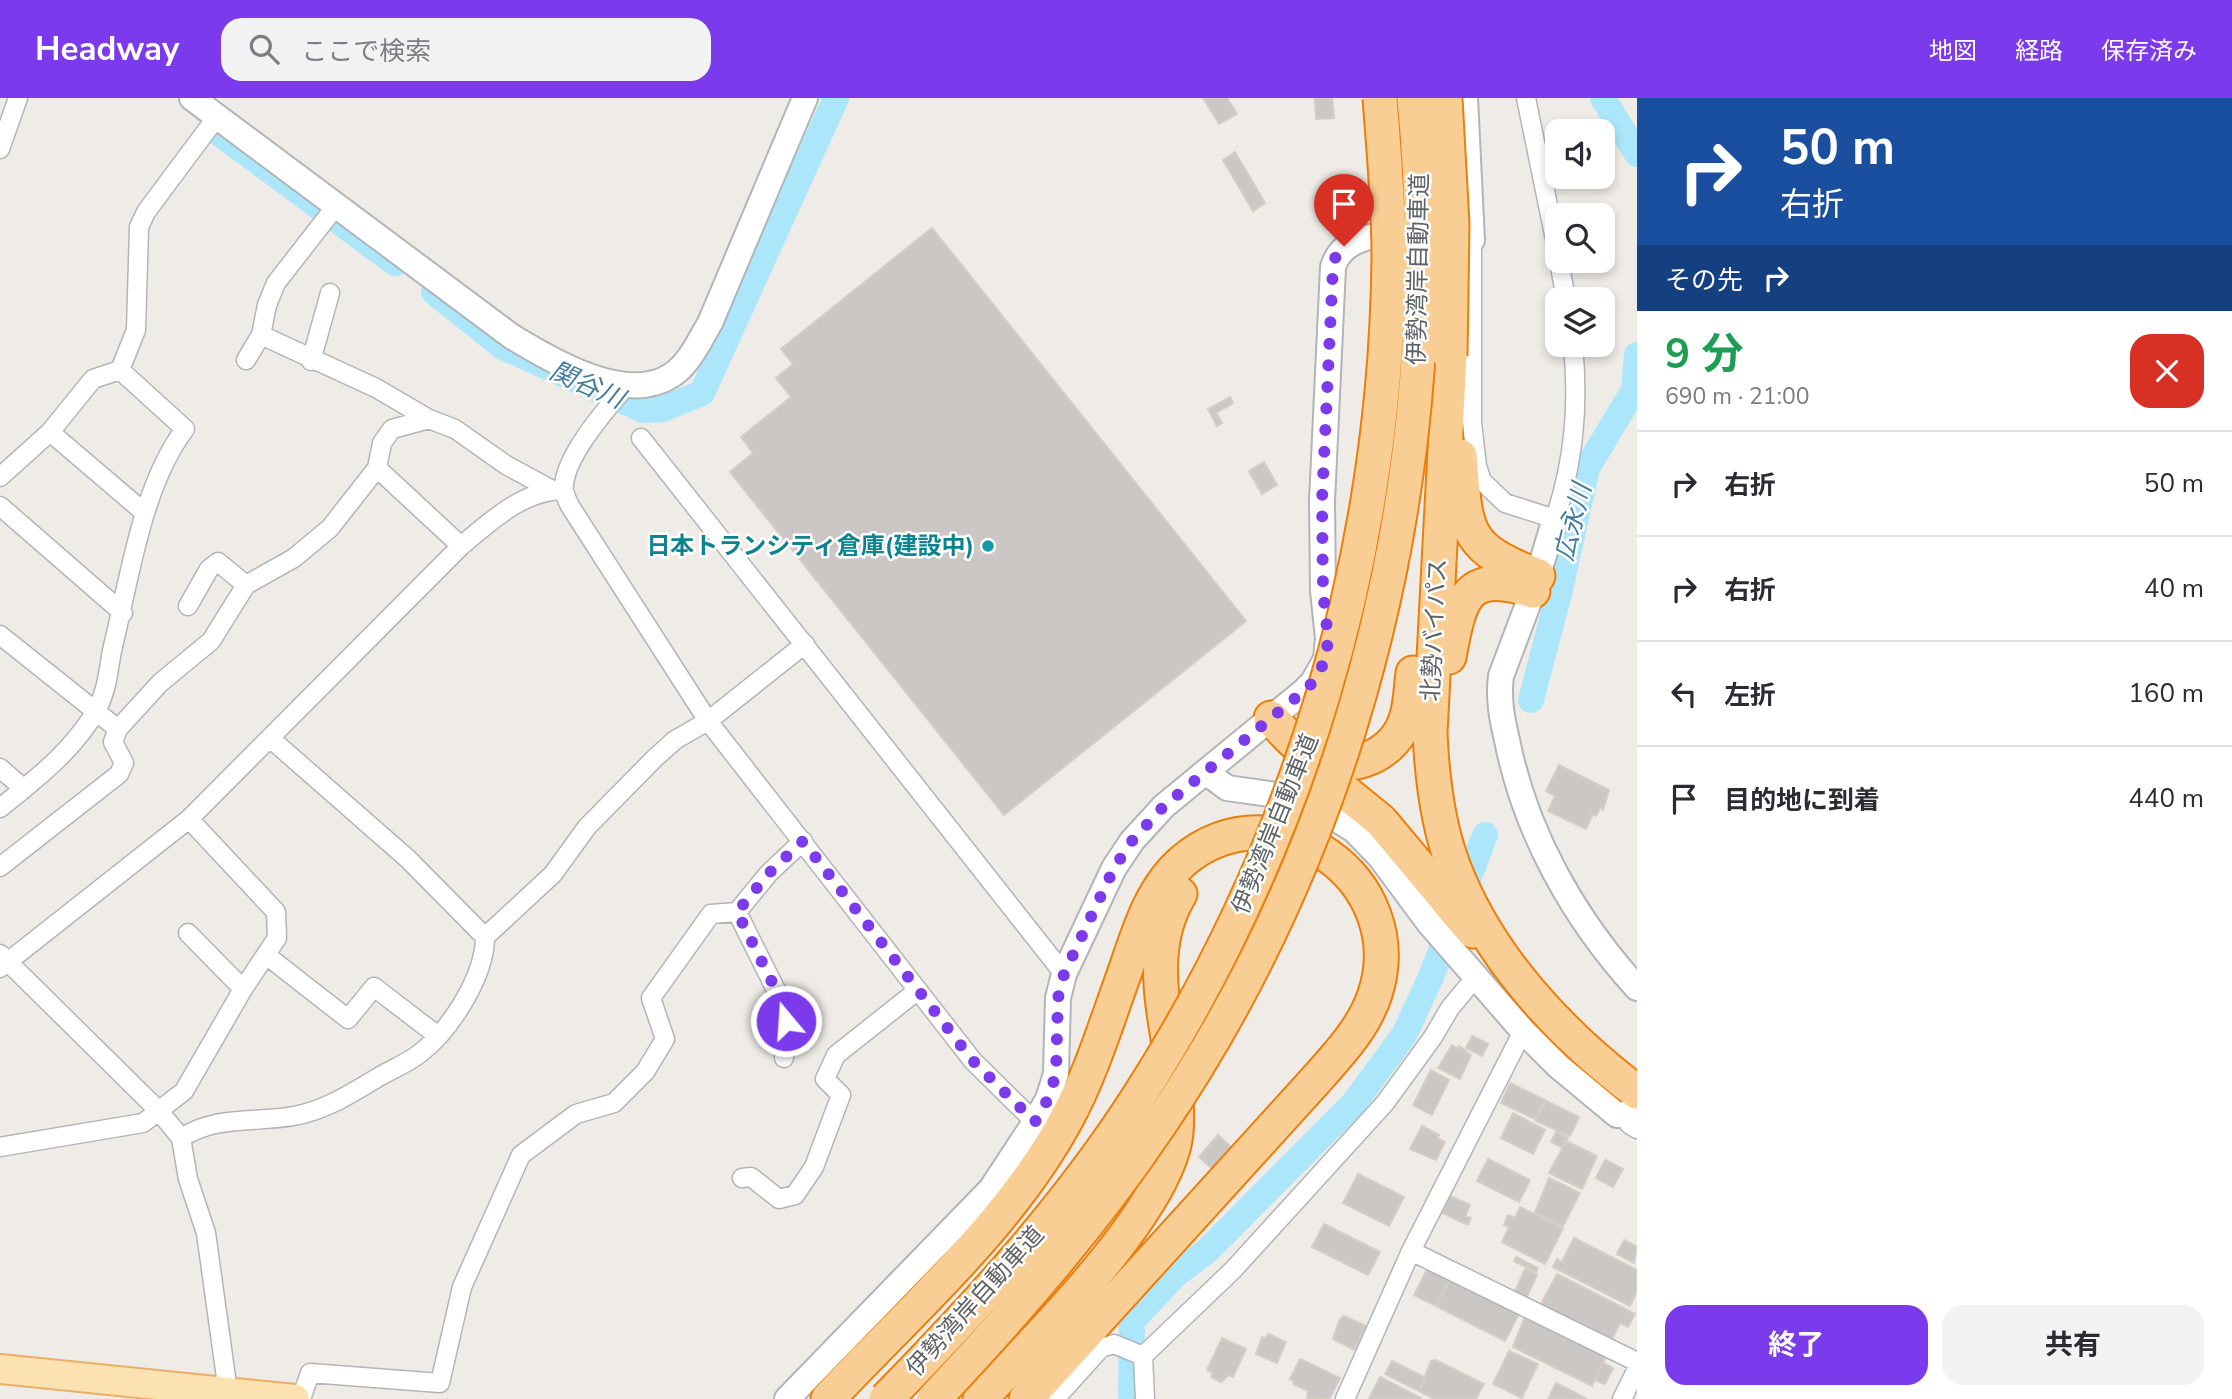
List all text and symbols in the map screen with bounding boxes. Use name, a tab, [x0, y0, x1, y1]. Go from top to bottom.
search box	[221, 18, 711, 81]
text: Headway	[35, 27, 179, 72]
icon: search	[245, 30, 283, 68]
text: ここで検索	[301, 34, 431, 69]
text: 地図	[1929, 35, 1977, 67]
text: 経路	[2015, 35, 2063, 67]
text: 保存済み	[2101, 35, 2197, 67]
text: 50 m	[1780, 114, 1895, 181]
map controls	[1545, 119, 1615, 357]
button: sound	[1545, 119, 1615, 189]
icon: right	[1665, 126, 1756, 217]
street label: 伊勢湾岸自動車道	[1400, 173, 1436, 365]
pin	[1314, 174, 1374, 246]
text: 右折	[1780, 183, 1844, 226]
icon: arrive	[1325, 185, 1363, 223]
button: search	[1545, 203, 1615, 273]
icon: right	[1757, 259, 1795, 297]
text: その先	[1665, 263, 1743, 298]
button: layers	[1545, 287, 1615, 357]
text: 9 分	[1665, 326, 1744, 383]
button: close	[2130, 334, 2204, 408]
water label: 関谷川	[544, 353, 632, 418]
text: 690 m · 21:00	[1665, 381, 1810, 412]
icon: right	[1665, 465, 1703, 503]
text: 50 m	[2144, 466, 2204, 501]
text: 右折	[1724, 468, 1776, 503]
water label: 広永川	[1547, 477, 1600, 564]
place label: 日本トランシティ倉庫(建設中)	[646, 530, 974, 562]
marker: 日本トランシティ倉庫(建設中)	[980, 538, 996, 554]
street label: 北勢バイパス	[1414, 557, 1454, 703]
icon: right	[1665, 570, 1703, 608]
text: 40 m	[2144, 571, 2204, 606]
text: 右折	[1724, 573, 1776, 608]
icon: left	[1665, 675, 1703, 713]
text: 160 m	[2128, 676, 2204, 711]
text: 左折	[1724, 678, 1776, 713]
street label: 伊勢湾岸自動車道	[1224, 729, 1326, 919]
icon: arrive	[1665, 780, 1703, 818]
text: 440 m	[2128, 781, 2204, 816]
text: 目的地に到着	[1724, 783, 1880, 818]
position arrow	[749, 984, 823, 1058]
street label: 伊勢湾岸自動車道	[899, 1219, 1051, 1383]
button: 終了	[1665, 1305, 1928, 1385]
button: 共有	[1942, 1305, 2204, 1385]

